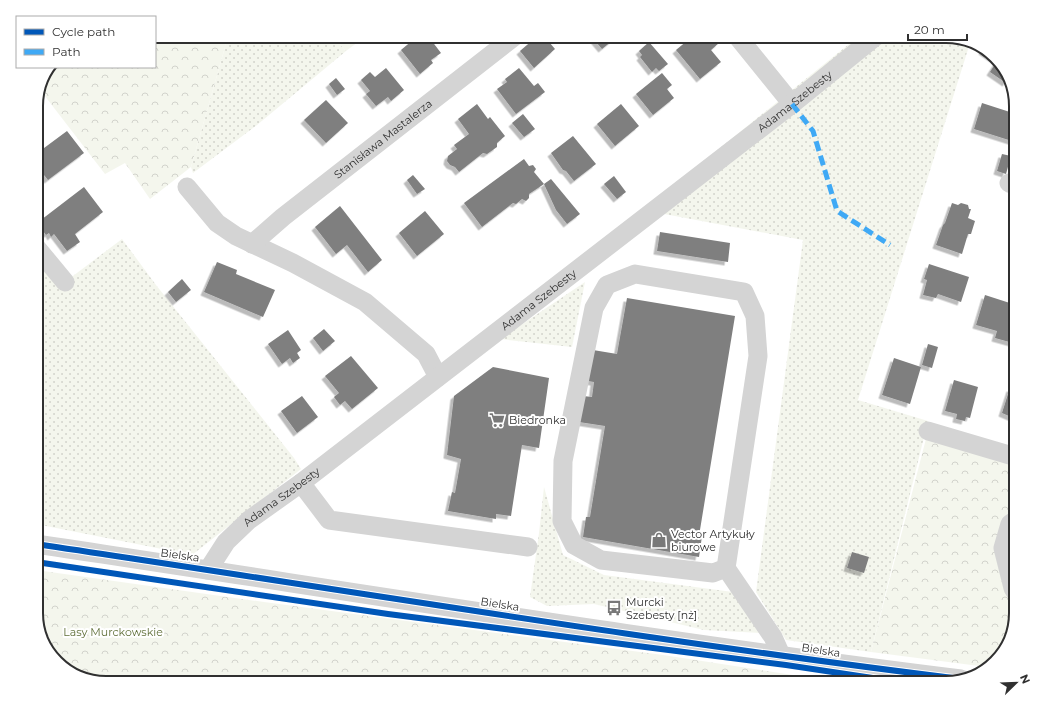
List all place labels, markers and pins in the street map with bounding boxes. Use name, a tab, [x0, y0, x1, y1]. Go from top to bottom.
supermarket icon: Biedronka	[488, 411, 506, 429]
place label: Biedronka	[509, 413, 566, 427]
place label: Vector Artykuły biurowe	[671, 527, 755, 554]
shop icon: Vector Artykuły biurowe	[650, 531, 668, 549]
place label: Murcki Szebesty [nż]	[626, 595, 697, 622]
bus stop icon: Murcki Szebesty [nż]	[605, 599, 623, 617]

